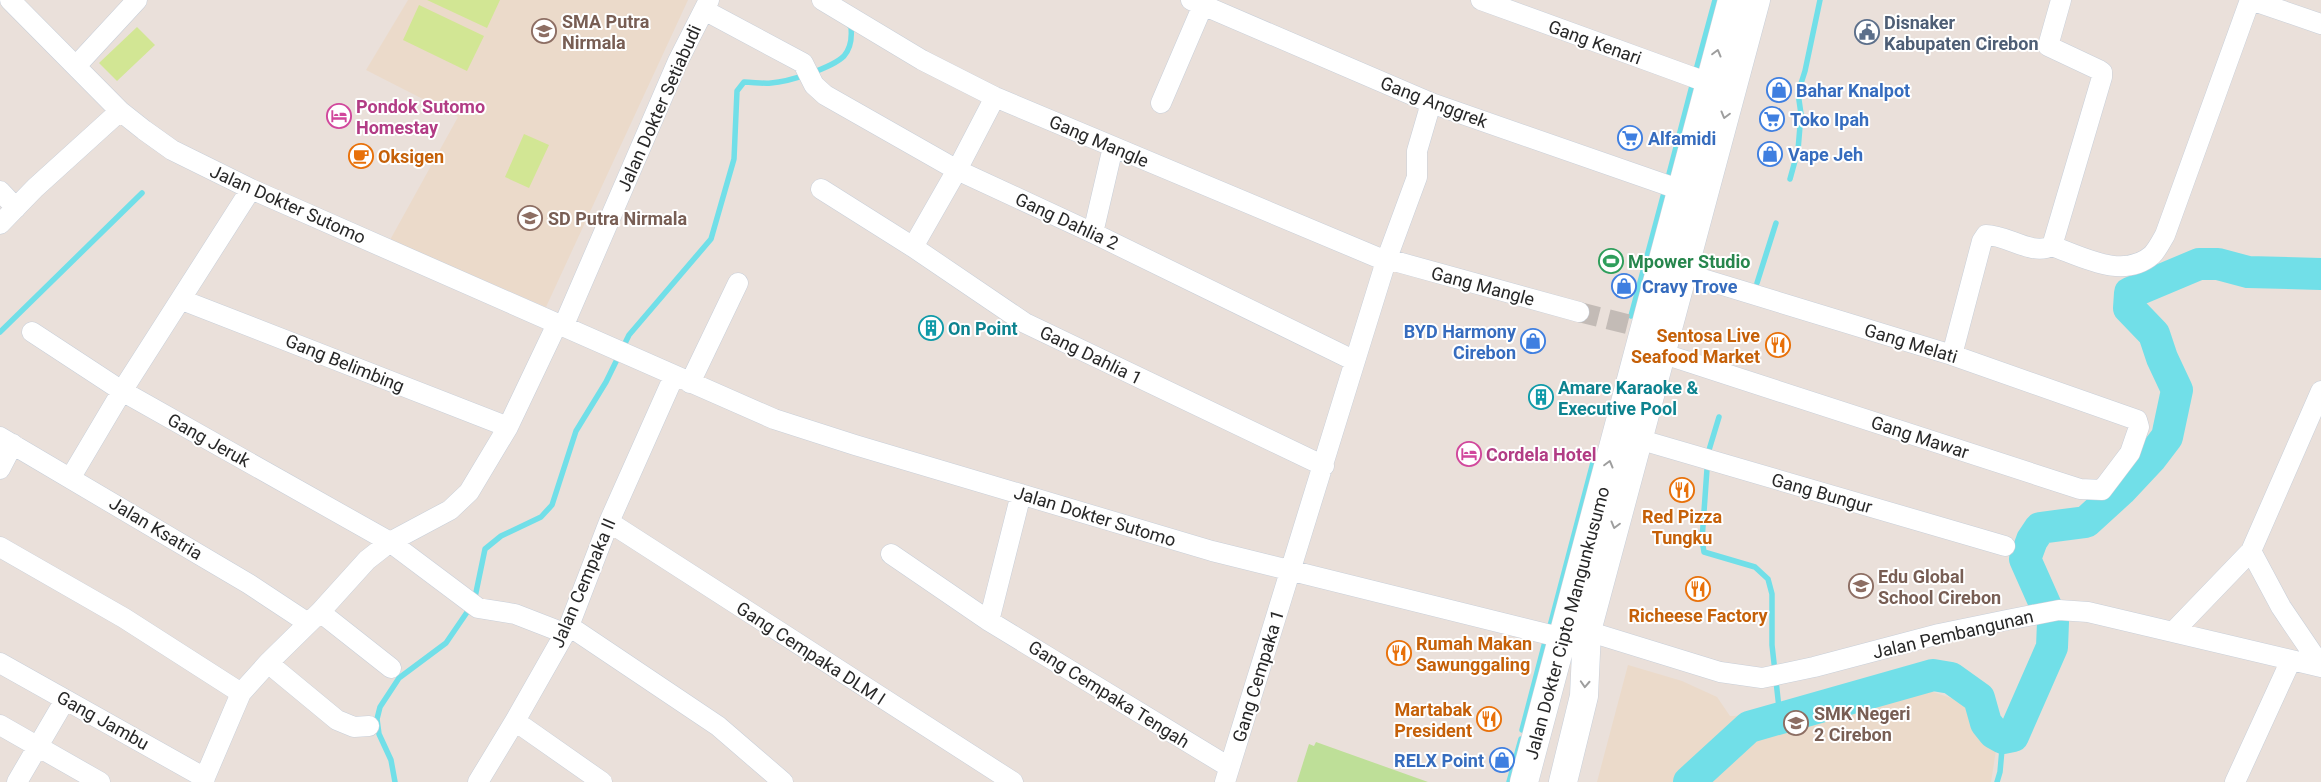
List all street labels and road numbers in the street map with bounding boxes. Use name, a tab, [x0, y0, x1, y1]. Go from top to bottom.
street label: Gang Kenari	[1546, 15, 1644, 69]
street label: Jalan Dokter Setiabudi	[613, 21, 705, 195]
street label: Gang Anggrek	[1377, 72, 1491, 132]
street label: Gang Mangle	[1046, 111, 1152, 171]
street label: Jalan Dokter Sutomo	[207, 160, 369, 248]
street label: Gang Dahlia 2	[1012, 188, 1122, 254]
street label: Gang Mangle	[1429, 262, 1537, 310]
street label: Gang Melati	[1862, 319, 1960, 367]
street label: Gang Dahlia 1	[1036, 321, 1146, 389]
street label: Gang Belimbing	[282, 330, 408, 396]
street label: Gang Jeruk	[164, 409, 255, 472]
street label: Gang Mawar	[1868, 411, 1972, 463]
street label: Gang Bungur	[1769, 469, 1875, 517]
street label: Jalan Dokter Sutomo	[1012, 481, 1178, 551]
street label: Jalan Dokter Cipto Mangunkusumo	[1520, 484, 1614, 762]
street label: Jalan Ksatria	[106, 492, 206, 564]
street label: Jalan Cempaka II	[546, 515, 620, 651]
street label: Gang Cempaka DLM I	[733, 597, 889, 709]
street label: Jalan Pembangunan	[1871, 605, 2035, 663]
street label: Gang Cempaka 1	[1228, 607, 1288, 745]
street label: Gang Cempaka Tengah	[1025, 636, 1193, 752]
street label: Gang Jambu	[53, 686, 153, 754]

